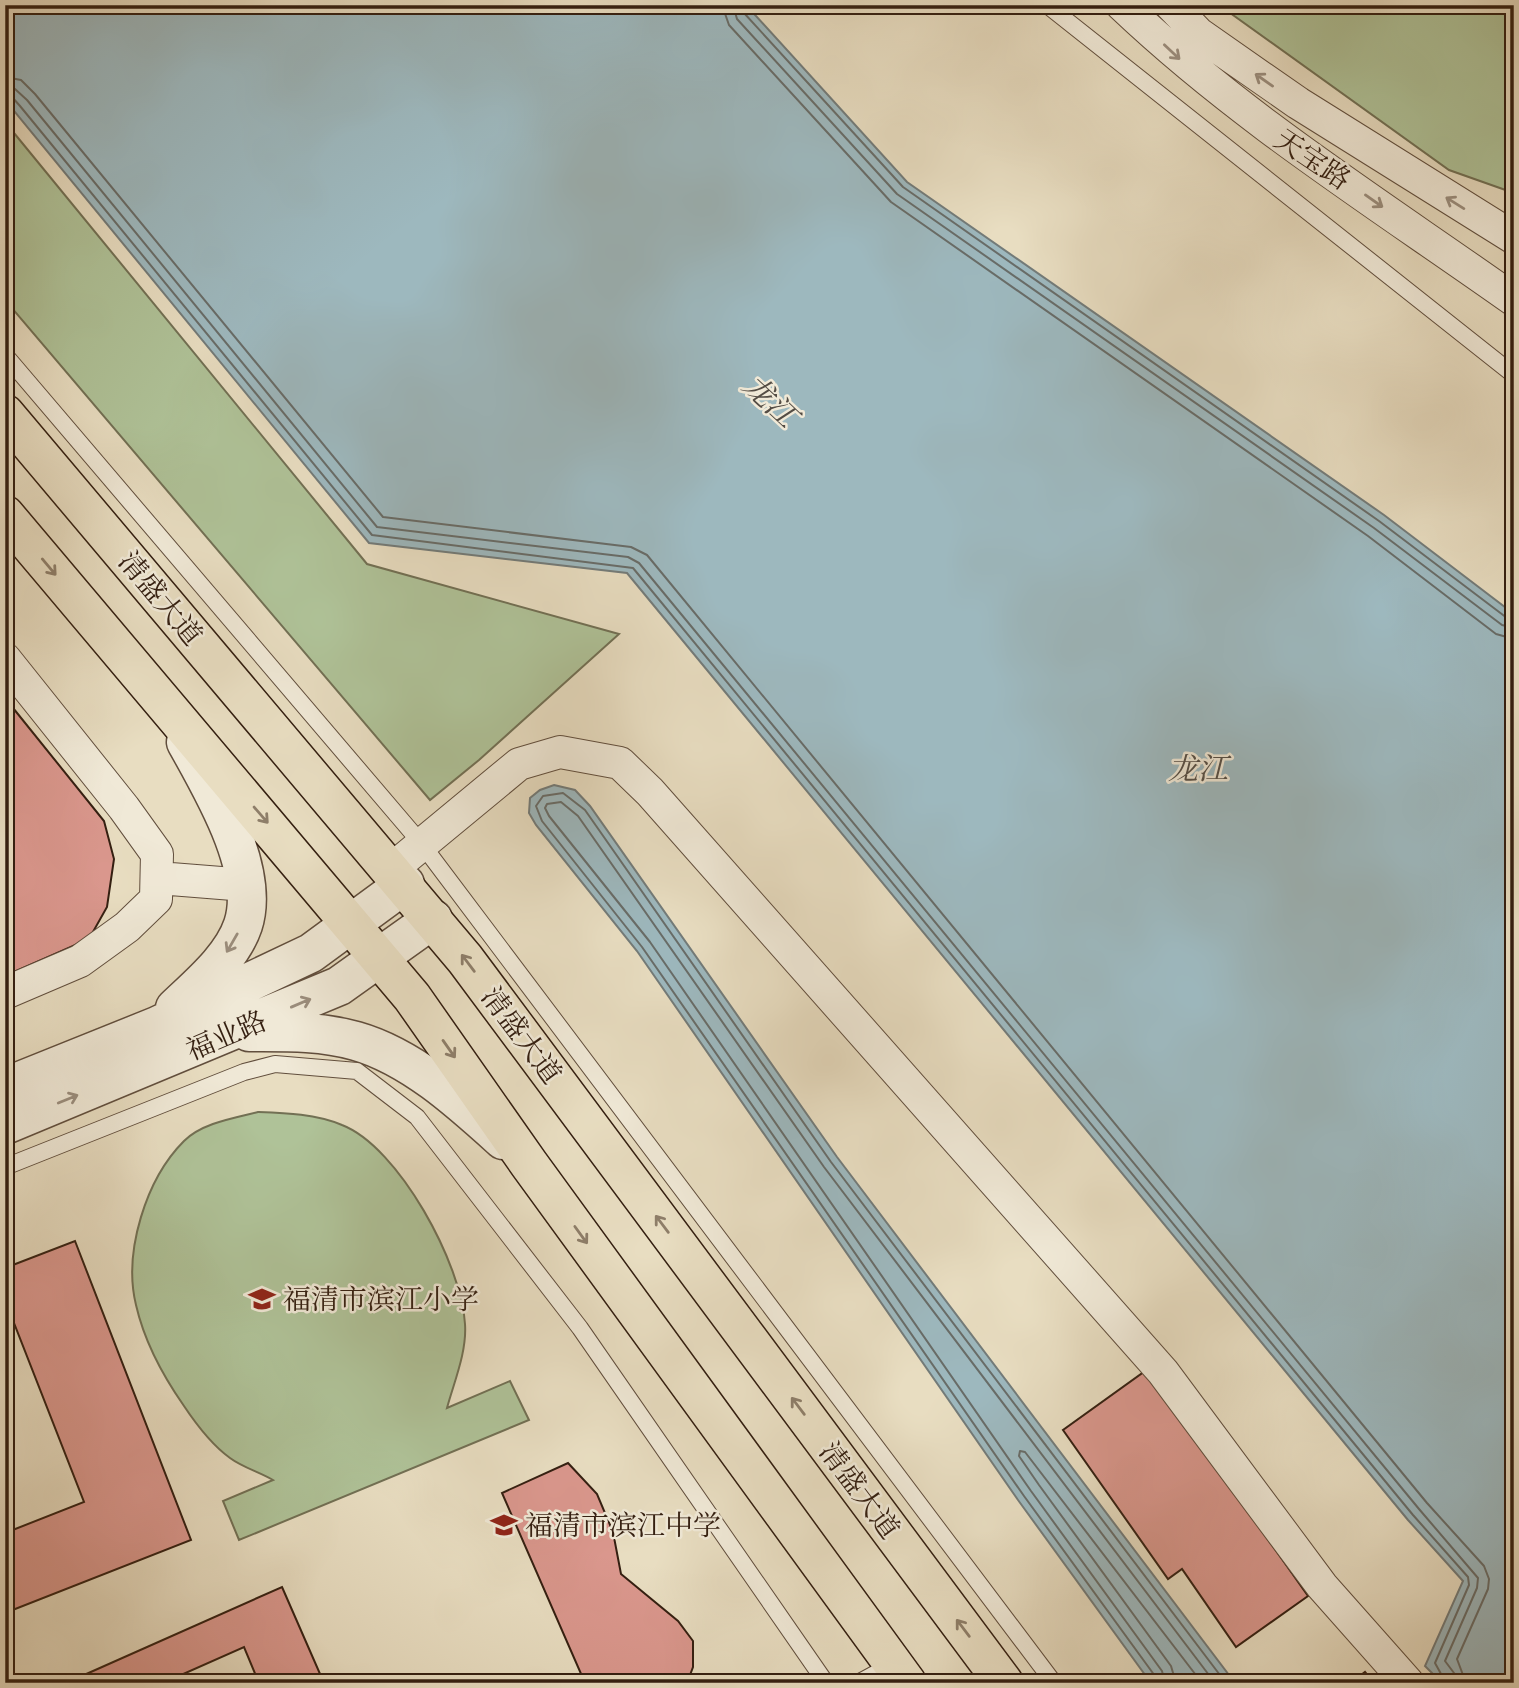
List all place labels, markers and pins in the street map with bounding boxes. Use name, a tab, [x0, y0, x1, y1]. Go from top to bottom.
place label: 福清市滨江小学	[283, 1283, 479, 1318]
school or university icon: 福清市滨江小学	[247, 1284, 277, 1314]
place label: 福清市滨江中学	[525, 1509, 721, 1544]
school or university icon: 福清市滨江中学	[489, 1510, 519, 1540]

